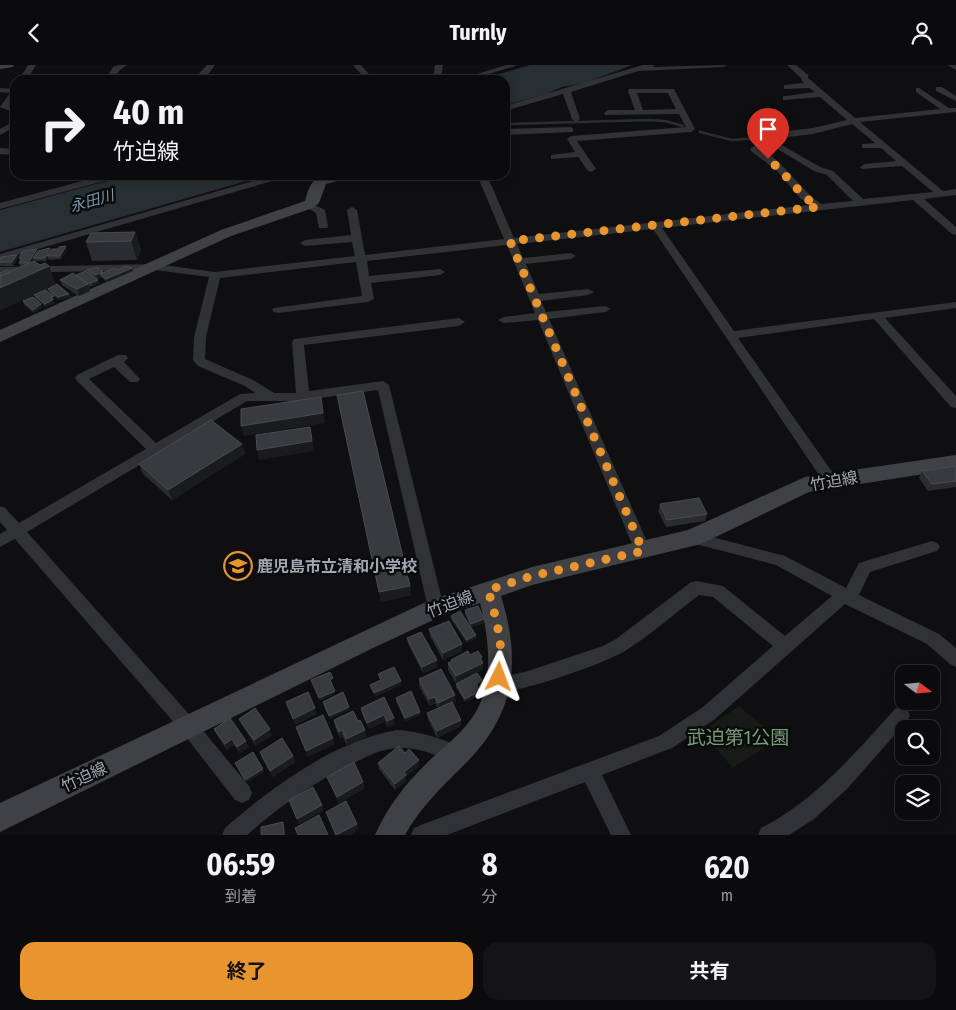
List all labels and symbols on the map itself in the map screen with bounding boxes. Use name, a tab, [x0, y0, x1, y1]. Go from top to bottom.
pin	[747, 108, 789, 159]
water label: 永田川	[68, 186, 118, 216]
street label: 竹迫線	[809, 467, 859, 495]
school or university icon: 鹿児島市立清和小学校	[223, 551, 253, 581]
place label: 鹿児島市立清和小学校	[257, 557, 417, 576]
street label: 竹迫線	[424, 587, 476, 621]
position arrow	[472, 650, 524, 702]
north arrow	[895, 665, 940, 710]
park label: 武迫第1公園	[687, 726, 789, 749]
street label: 竹迫線	[58, 758, 110, 796]

